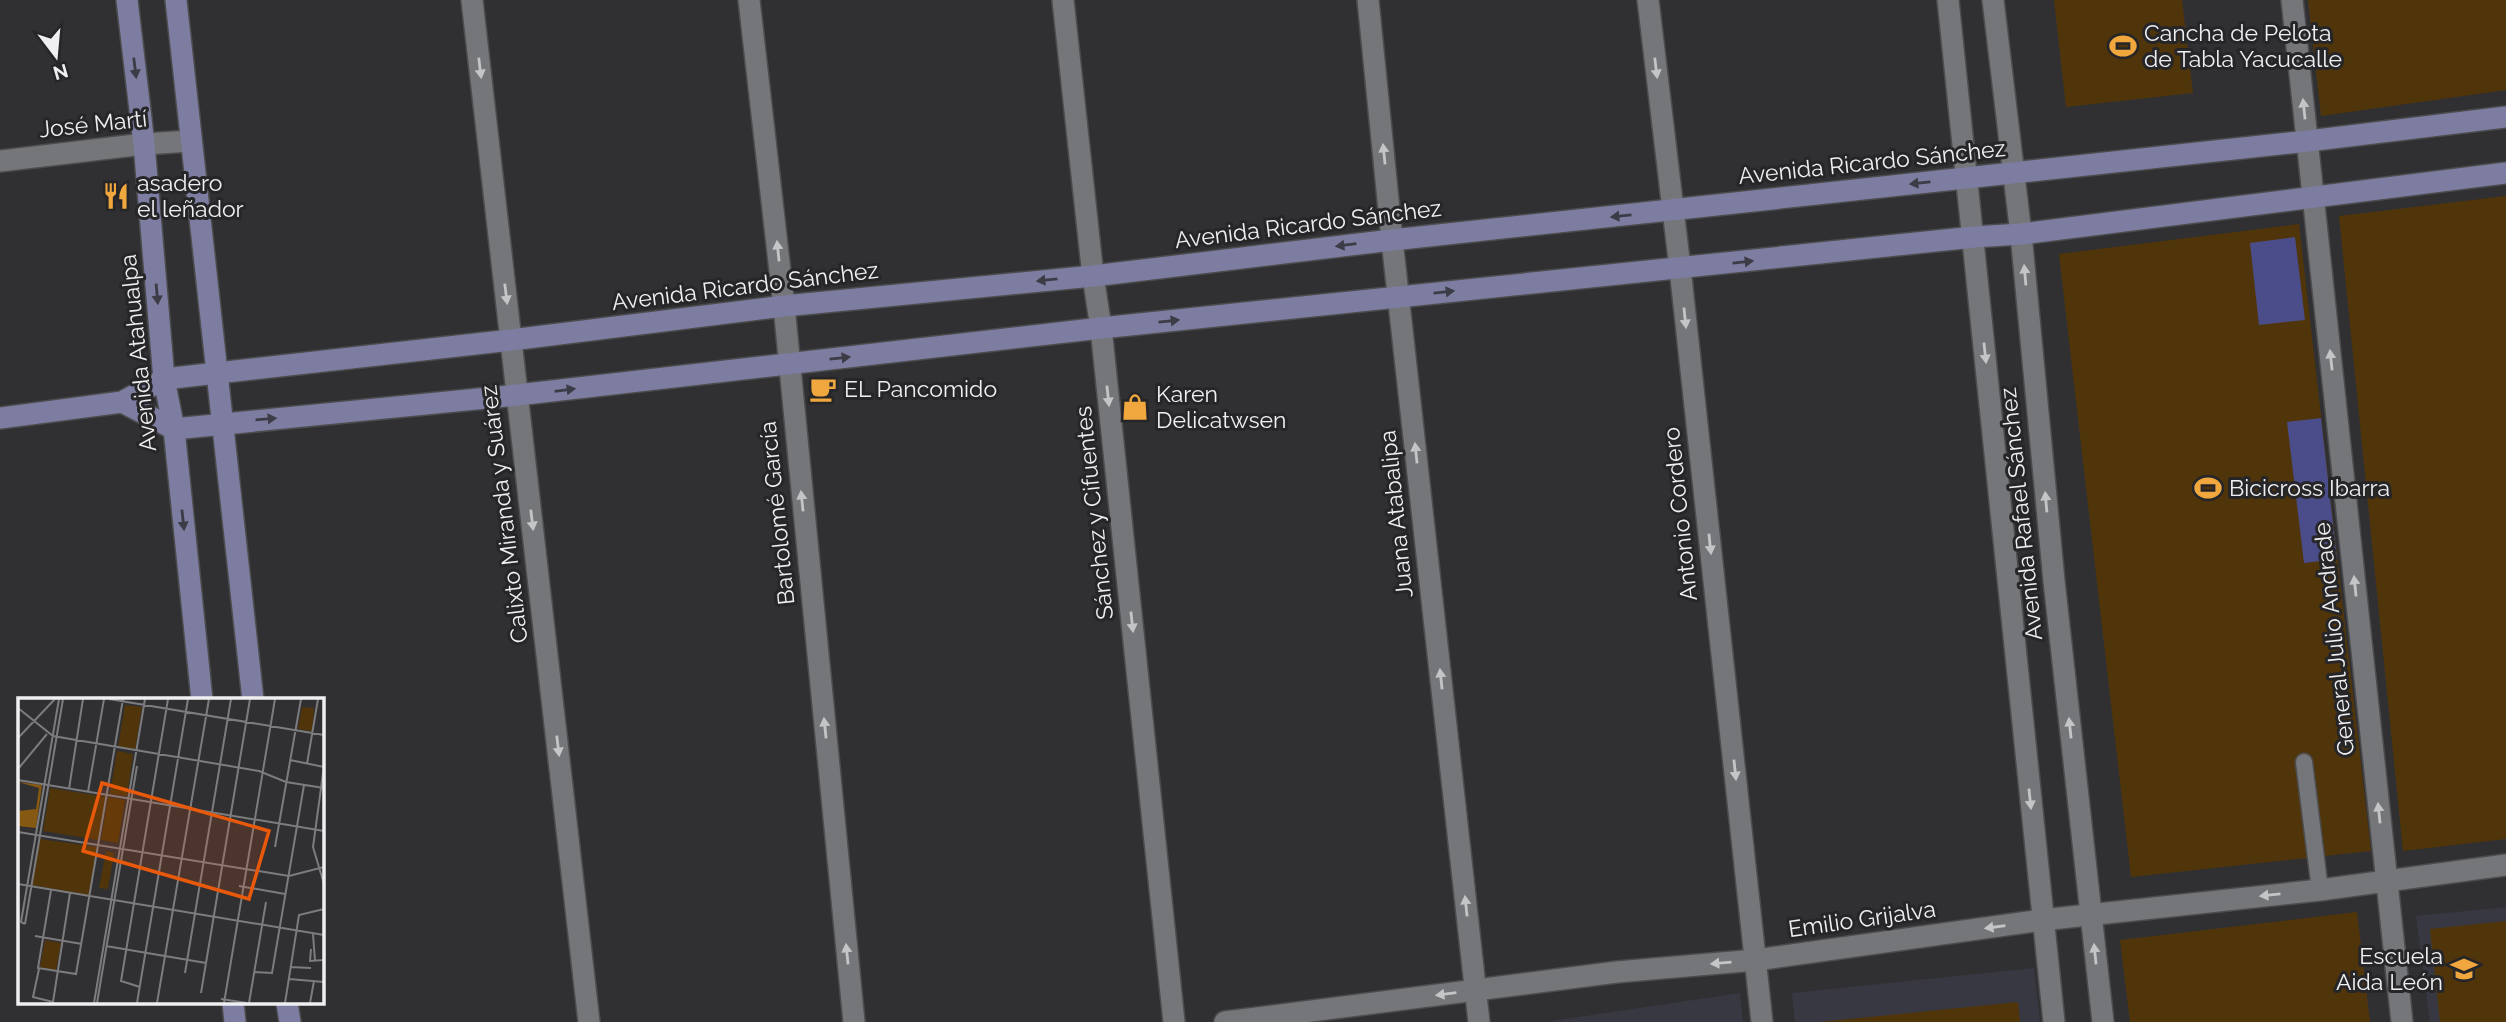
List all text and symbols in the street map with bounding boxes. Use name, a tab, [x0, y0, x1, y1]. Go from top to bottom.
place label: Cancha de Pelota de Tabla Yacucalle	[2144, 19, 2342, 72]
north arrow	[21, 21, 91, 91]
sports icon: Cancha de Pelota de Tabla Yacucalle	[2108, 31, 2138, 61]
one-way arrow	[129, 57, 140, 79]
one-way arrow	[474, 57, 485, 79]
one-way arrow	[1651, 57, 1662, 79]
text: N	[51, 60, 71, 85]
one-way arrow	[2299, 98, 2310, 120]
street label: José Martí	[38, 104, 149, 143]
street label: Avenida Ricardo Sánchez	[1737, 134, 2007, 189]
one-way arrow	[1378, 143, 1389, 165]
place label: asadero el leñador	[137, 169, 244, 222]
one-way arrow	[1909, 177, 1931, 188]
restaurant icon: asadero el leñador	[101, 181, 131, 211]
street label: Avenida Ricardo Sánchez	[1173, 194, 1443, 253]
one-way arrow	[1610, 211, 1632, 222]
one-way arrow	[772, 239, 783, 261]
one-way arrow	[1335, 240, 1357, 251]
street label: Avenida Atahualpa	[114, 253, 161, 453]
street label: Avenida Ricardo Sánchez	[610, 256, 880, 315]
one-way arrow	[1733, 256, 1755, 267]
one-way arrow	[2019, 264, 2030, 286]
one-way arrow	[1036, 275, 1058, 286]
one-way arrow	[152, 283, 163, 305]
one-way arrow	[500, 283, 511, 305]
one-way arrow	[1433, 287, 1455, 298]
one-way arrow	[1680, 307, 1691, 329]
one-way arrow	[1158, 315, 1180, 326]
one-way arrow	[1980, 343, 1991, 365]
one-way arrow	[2325, 349, 2336, 371]
one-way arrow	[829, 352, 851, 363]
cafe icon: EL Pancomido	[808, 374, 838, 404]
place label: EL Pancomido	[844, 375, 997, 402]
place label: Karen Delicatwsen	[1156, 380, 1286, 433]
street label: Calixto Miranda y Suárez	[474, 384, 533, 645]
one-way arrow	[554, 384, 576, 395]
one-way arrow	[1103, 385, 1114, 407]
street label: Avenida Rafael Sánchez	[1994, 386, 2047, 642]
shop icon: Karen Delicatwsen	[1120, 392, 1150, 422]
street label: Sánchez y Cifuentes	[1069, 405, 1118, 621]
one-way arrow	[255, 414, 277, 425]
street label: Bartolomé García	[753, 420, 800, 606]
street label: Antonio Cordero	[1657, 426, 1702, 602]
street label: Juana Atabalipa	[1373, 429, 1418, 599]
one-way arrow	[1410, 442, 1421, 464]
sports icon: Bicicross Ibarra	[2193, 473, 2223, 503]
place label: Bicicross Ibarra	[2229, 474, 2390, 501]
one-way arrow	[797, 490, 808, 512]
one-way arrow	[2040, 491, 2051, 513]
one-way arrow	[178, 509, 189, 531]
one-way arrow	[526, 509, 537, 531]
street label: General Julio Andrade	[2308, 521, 2359, 757]
one-way arrow	[1705, 533, 1716, 555]
one-way arrow	[2349, 575, 2360, 597]
one-way arrow	[1127, 612, 1138, 634]
one-way arrow	[1435, 668, 1446, 690]
inset map	[18, 698, 324, 1004]
one-way arrow	[819, 716, 830, 738]
one-way arrow	[2064, 717, 2075, 739]
one-way arrow	[552, 735, 563, 757]
one-way arrow	[1730, 760, 1741, 782]
one-way arrow	[2025, 788, 2036, 810]
one-way arrow	[2373, 801, 2384, 823]
one-way arrow	[2258, 890, 2280, 901]
one-way arrow	[1460, 894, 1471, 916]
street label: Emilio Grijalva	[1787, 895, 1937, 942]
one-way arrow	[1984, 921, 2006, 932]
place label: Escuela Aida León	[2336, 942, 2443, 995]
one-way arrow	[841, 943, 852, 965]
one-way arrow	[2089, 943, 2100, 965]
school or university icon: Escuela Aida León	[2449, 954, 2479, 984]
one-way arrow	[1710, 958, 1732, 969]
one-way arrow	[1435, 989, 1457, 1000]

